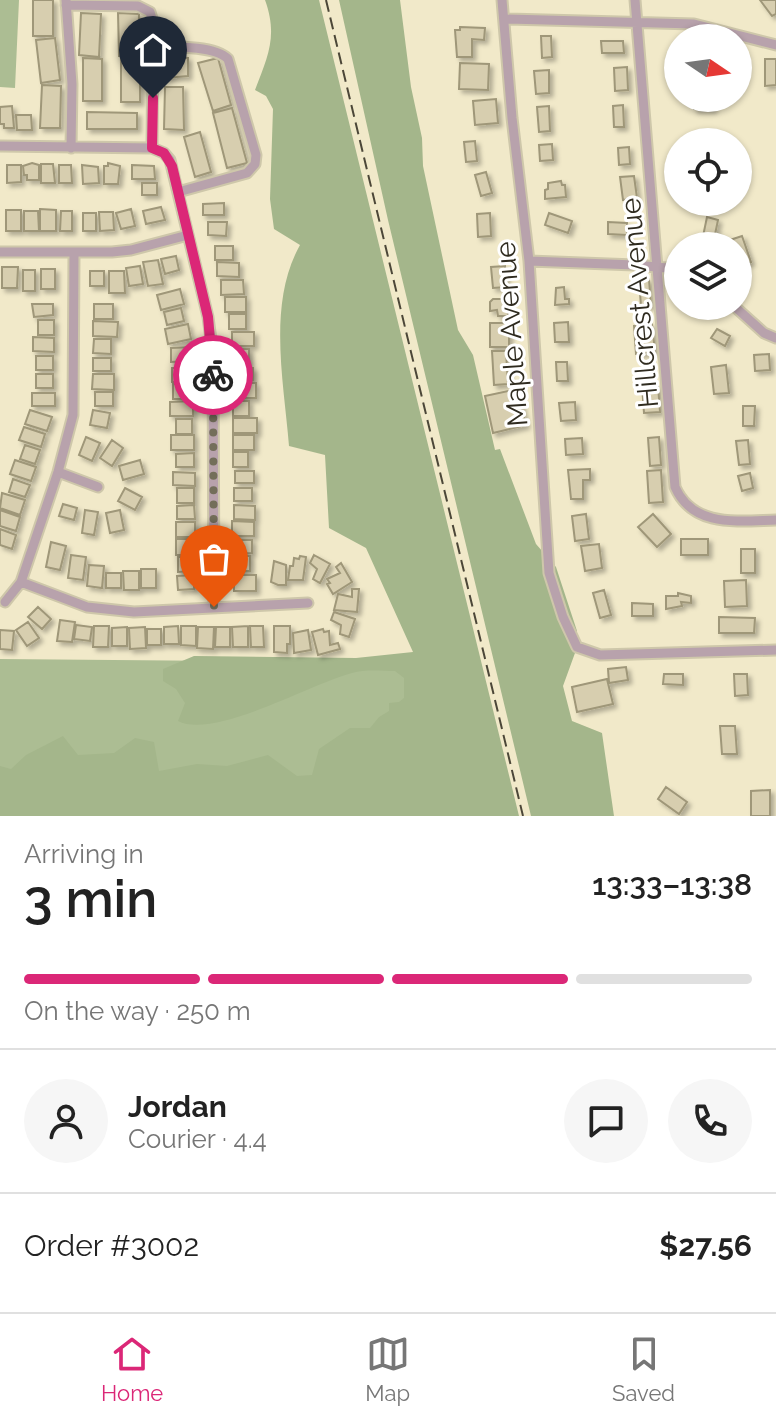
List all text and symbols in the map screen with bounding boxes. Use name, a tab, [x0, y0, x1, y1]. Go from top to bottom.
pin	[119, 16, 187, 98]
north arrow	[664, 24, 752, 112]
map controls	[664, 24, 752, 320]
icon: home	[131, 28, 175, 72]
button: locate	[664, 128, 752, 216]
street label: Hillcrest Avenue	[614, 197, 665, 409]
button: layers	[664, 232, 752, 320]
street label: Maple Avenue	[489, 240, 534, 428]
courier	[173, 335, 253, 415]
icon: bike	[191, 353, 235, 397]
pin	[180, 525, 248, 607]
icon: bag	[192, 537, 236, 581]
text: Arriving in	[24, 839, 144, 869]
text: 13:33–13:38	[592, 867, 752, 902]
text: 3 min	[24, 868, 157, 929]
text: On the way · 250 m	[24, 996, 251, 1026]
button: person	[24, 1079, 108, 1163]
button: chat	[564, 1079, 648, 1163]
button: phone	[668, 1079, 752, 1163]
text: Jordan	[128, 1089, 227, 1124]
text: Courier · 4.4	[128, 1124, 267, 1154]
text: Order #3002	[24, 1228, 199, 1263]
text: $27.56	[659, 1228, 752, 1263]
tab: Home	[101, 1332, 163, 1406]
tab: Map	[365, 1332, 410, 1406]
tab: Saved	[612, 1332, 675, 1406]

